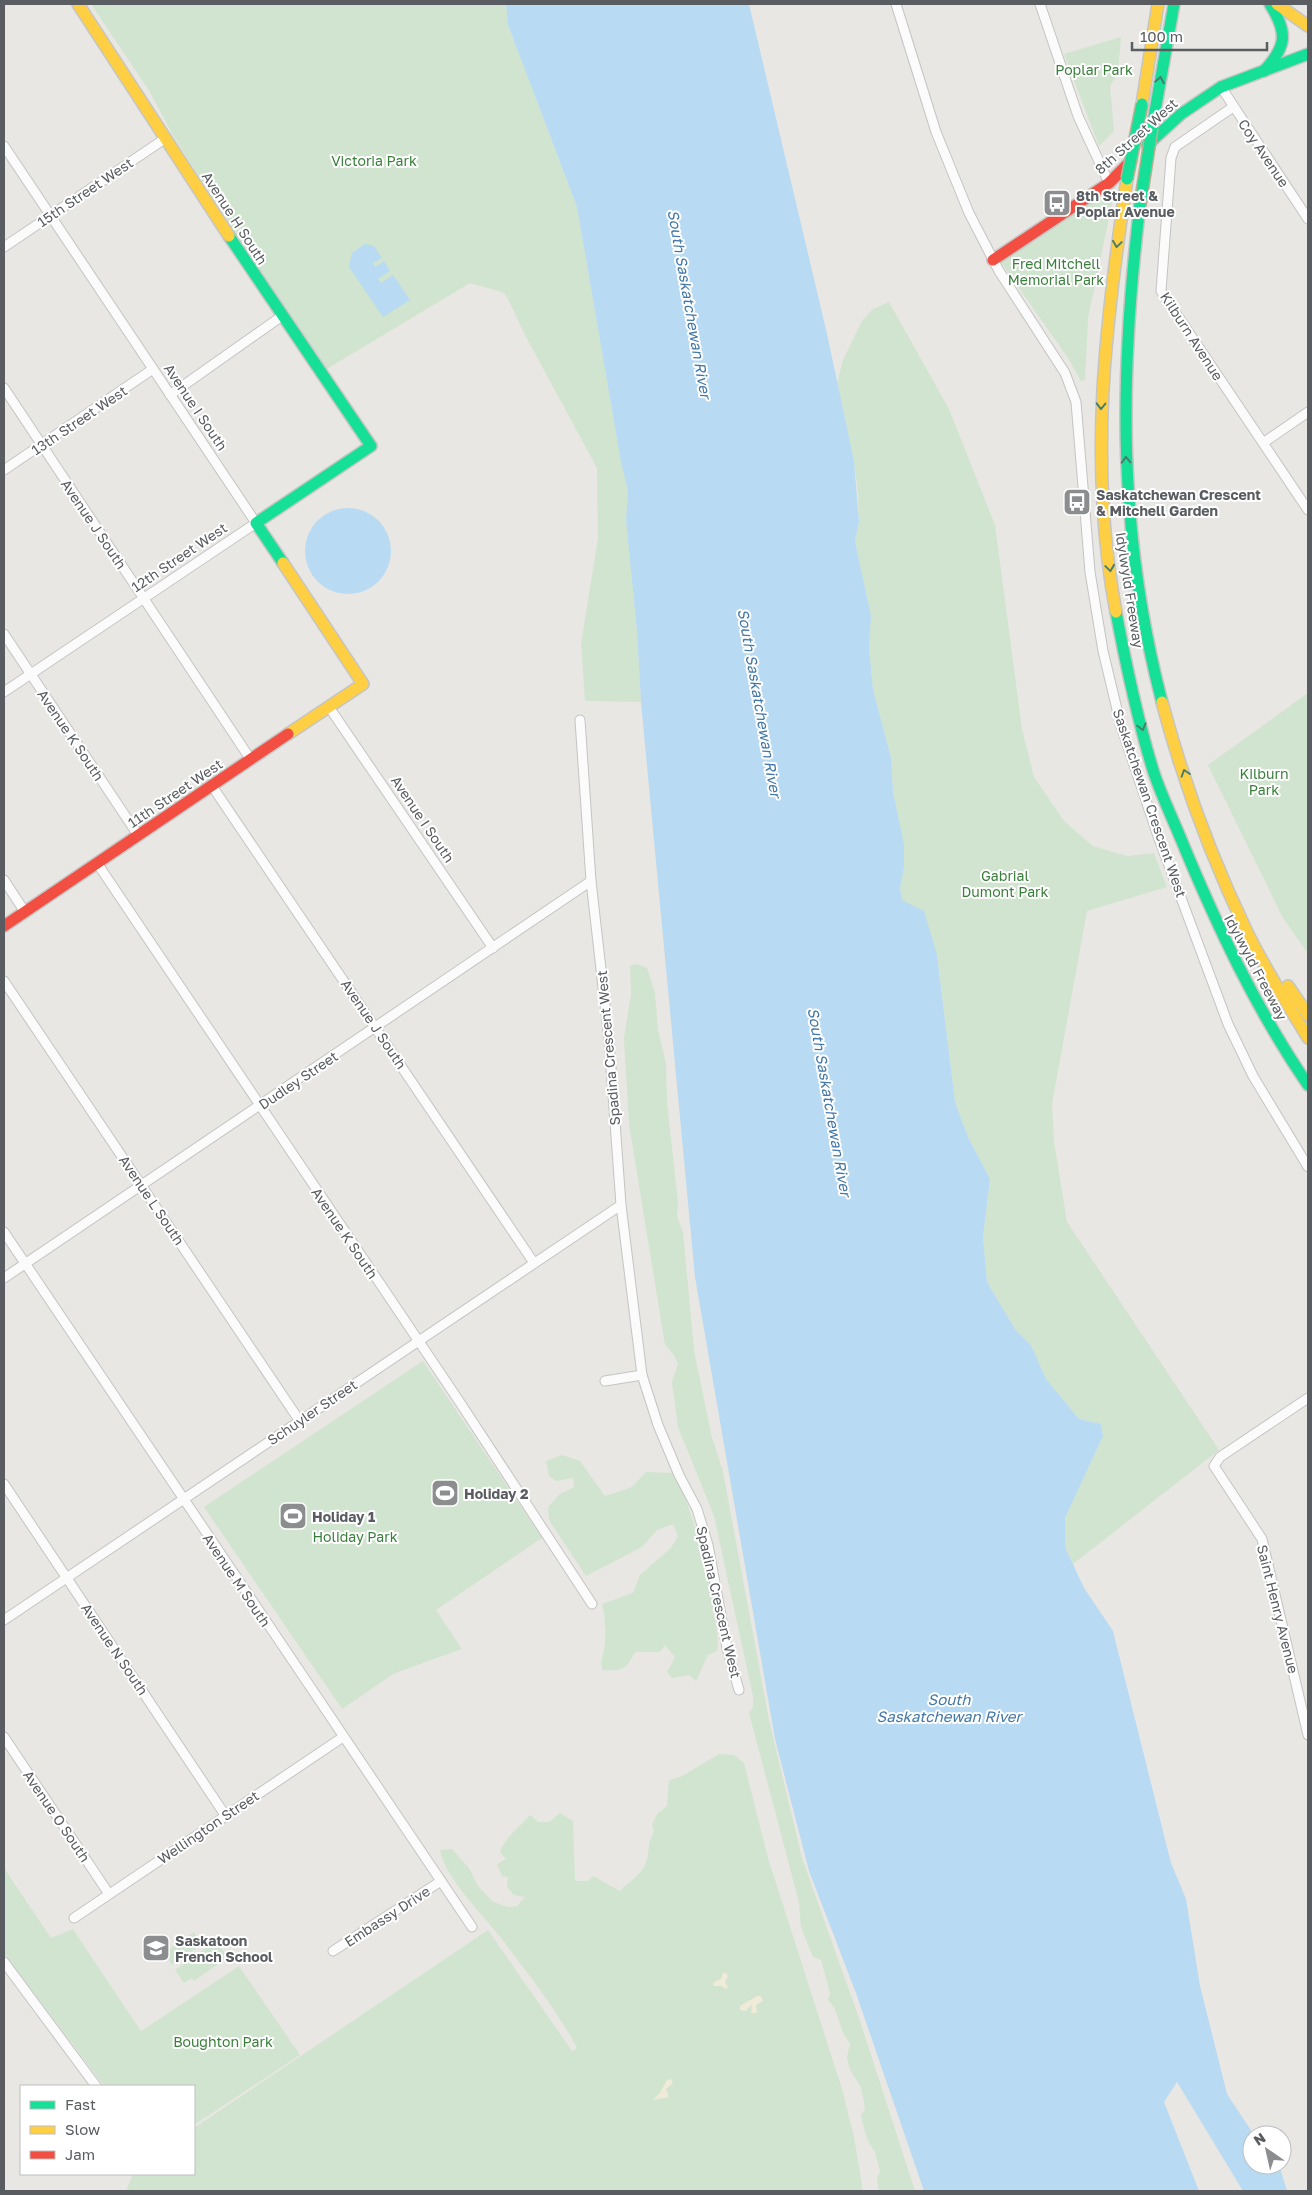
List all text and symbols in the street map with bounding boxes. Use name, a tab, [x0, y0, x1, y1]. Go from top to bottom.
scale bar	[1132, 20, 1267, 52]
text: 100 m	[1140, 27, 1183, 45]
park label: Poplar Park	[1055, 61, 1133, 78]
one-way arrow	[1155, 76, 1165, 85]
street label: 8th Street West	[1091, 94, 1181, 178]
street label: Coy Avenue	[1235, 116, 1293, 190]
park label: Victoria Park	[331, 152, 417, 169]
street label: 15th Street West	[34, 154, 136, 230]
street label: Avenue H South	[199, 168, 271, 268]
place label: 8th Street & Poplar Avenue	[1076, 187, 1175, 220]
bus stop icon: 8th Street & Poplar Avenue	[1042, 188, 1072, 218]
water label: South Saskatchewan River	[665, 208, 716, 402]
one-way arrow	[1113, 240, 1123, 249]
park label: Fred Mitchell Memorial Park	[1008, 255, 1104, 288]
street label: Kilburn Avenue	[1157, 289, 1227, 383]
street label: Avenue I South	[161, 360, 231, 454]
street label: 13th Street West	[28, 382, 130, 458]
one-way arrow	[1096, 402, 1106, 410]
one-way arrow	[1121, 455, 1132, 463]
street label: Avenue J South	[58, 476, 130, 572]
place label: Saskatchewan Crescent & Mitchell Garden	[1096, 486, 1261, 519]
bus stop icon: Saskatchewan Crescent & Mitchell Garden	[1062, 487, 1092, 517]
street label: 12th Street West	[128, 519, 230, 595]
street label: Idylwyld Freeway	[1112, 531, 1148, 649]
one-way arrow	[1104, 564, 1115, 572]
water label: South Saskatchewan River	[735, 607, 786, 801]
street label: Avenue K South	[34, 686, 108, 784]
street label: Saskatchewan Crescent West	[1110, 706, 1190, 900]
one-way arrow	[1136, 722, 1147, 731]
street label: 11th Street West	[125, 755, 225, 831]
park label: Kilburn Park	[1239, 765, 1289, 798]
one-way arrow	[1180, 769, 1190, 778]
street label: Avenue I South	[388, 772, 458, 866]
park label: Gabrial Dumont Park	[962, 867, 1049, 900]
street label: Idylwyld Freeway	[1221, 911, 1291, 1023]
street label: Spadina Crescent West	[593, 970, 623, 1126]
street label: Avenue J South	[338, 976, 410, 1072]
water label: South Saskatchewan River	[805, 1006, 856, 1200]
street label: Dudley Street	[255, 1047, 341, 1113]
street label: Avenue L South	[116, 1152, 188, 1248]
street label: Avenue K South	[308, 1184, 382, 1282]
street label: Schuyler Street	[264, 1376, 360, 1448]
sports icon: Holiday 2	[430, 1478, 460, 1508]
place label: Holiday 2	[464, 1485, 529, 1502]
sports icon: Holiday 1	[278, 1501, 308, 1531]
place label: Holiday 1	[312, 1508, 375, 1525]
street label: Spadina Crescent West	[693, 1524, 745, 1680]
park label: Holiday Park	[312, 1528, 398, 1545]
street label: Avenue M South	[200, 1530, 274, 1630]
street label: Saint Henry Avenue	[1254, 1543, 1302, 1675]
street label: Avenue N South	[78, 1600, 152, 1698]
water label: South Saskatchewan River	[877, 1690, 1024, 1725]
street label: Avenue O South	[20, 1767, 94, 1865]
street label: Wellington Street	[154, 1787, 262, 1867]
street label: Embassy Drive	[341, 1882, 433, 1950]
place label: Saskatoon French School	[175, 1932, 273, 1965]
school or university icon: Saskatoon French School	[141, 1933, 171, 1963]
park label: Boughton Park	[173, 2033, 273, 2050]
legend	[20, 2085, 195, 2175]
text: Fast	[65, 2095, 96, 2113]
text: Slow	[65, 2120, 100, 2138]
north arrow	[1242, 2125, 1292, 2175]
text: N	[1250, 2129, 1269, 2149]
text: Jam	[65, 2145, 95, 2163]

